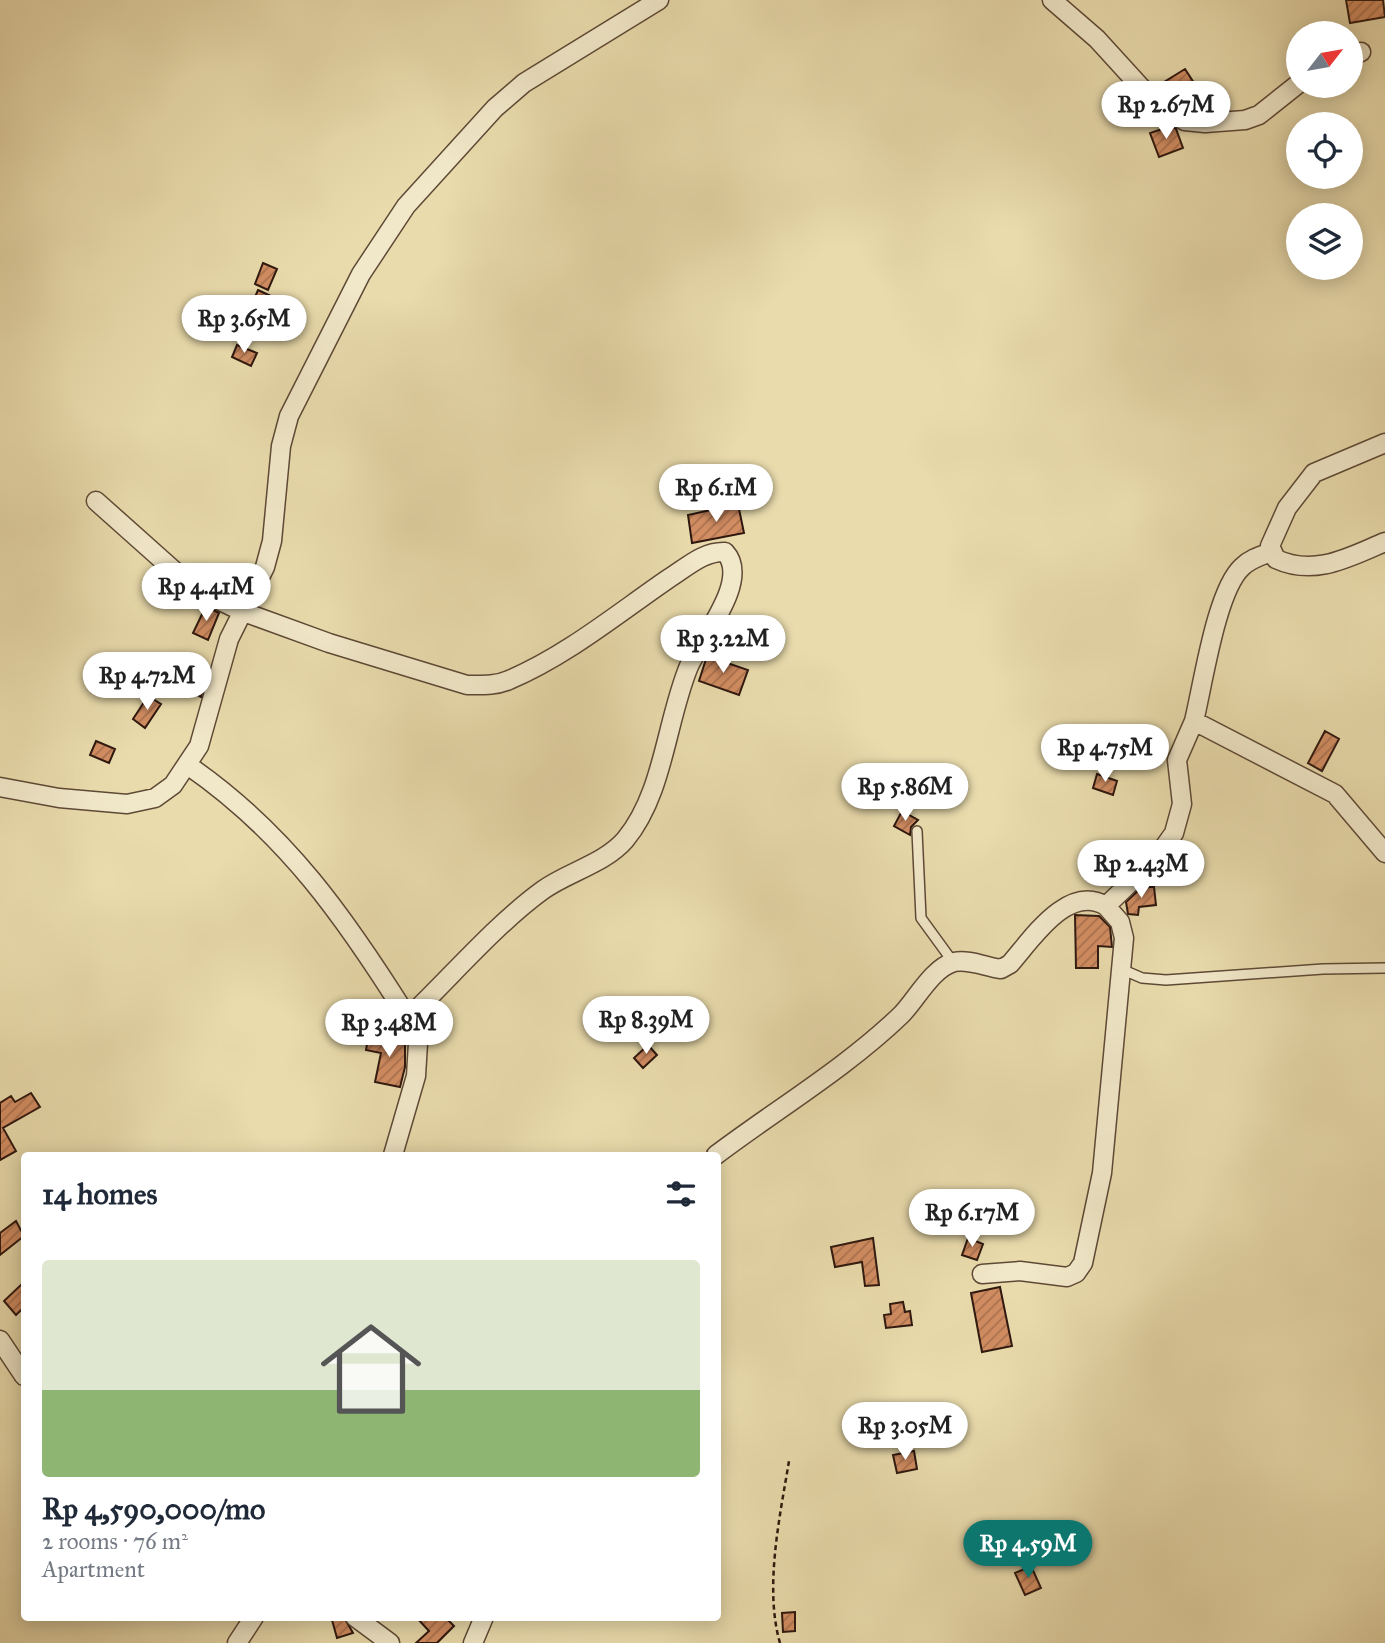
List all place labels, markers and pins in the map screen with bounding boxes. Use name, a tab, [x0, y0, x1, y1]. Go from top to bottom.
pin: Rp 2.67M	[1094, 82, 1238, 141]
pin: Rp 3.65M	[172, 296, 316, 355]
pin: Rp 6.1M	[651, 464, 781, 524]
pin: Rp 4.41M	[134, 564, 278, 623]
pin: Rp 3.22M	[651, 616, 795, 675]
pin: Rp 4.72M	[75, 652, 219, 712]
pin: Rp 4.75M	[1033, 724, 1177, 784]
pin: Rp 5.86M	[833, 764, 977, 823]
pin: Rp 2.43M	[1069, 841, 1213, 900]
pin: Rp 8.39M	[574, 996, 718, 1056]
pin: Rp 3.48M	[317, 1000, 461, 1059]
pin: Rp 6.17M	[900, 1190, 1044, 1249]
pin: Rp 3.05M	[833, 1402, 977, 1462]
pin: Rp 4.59M	[956, 1520, 1100, 1580]

